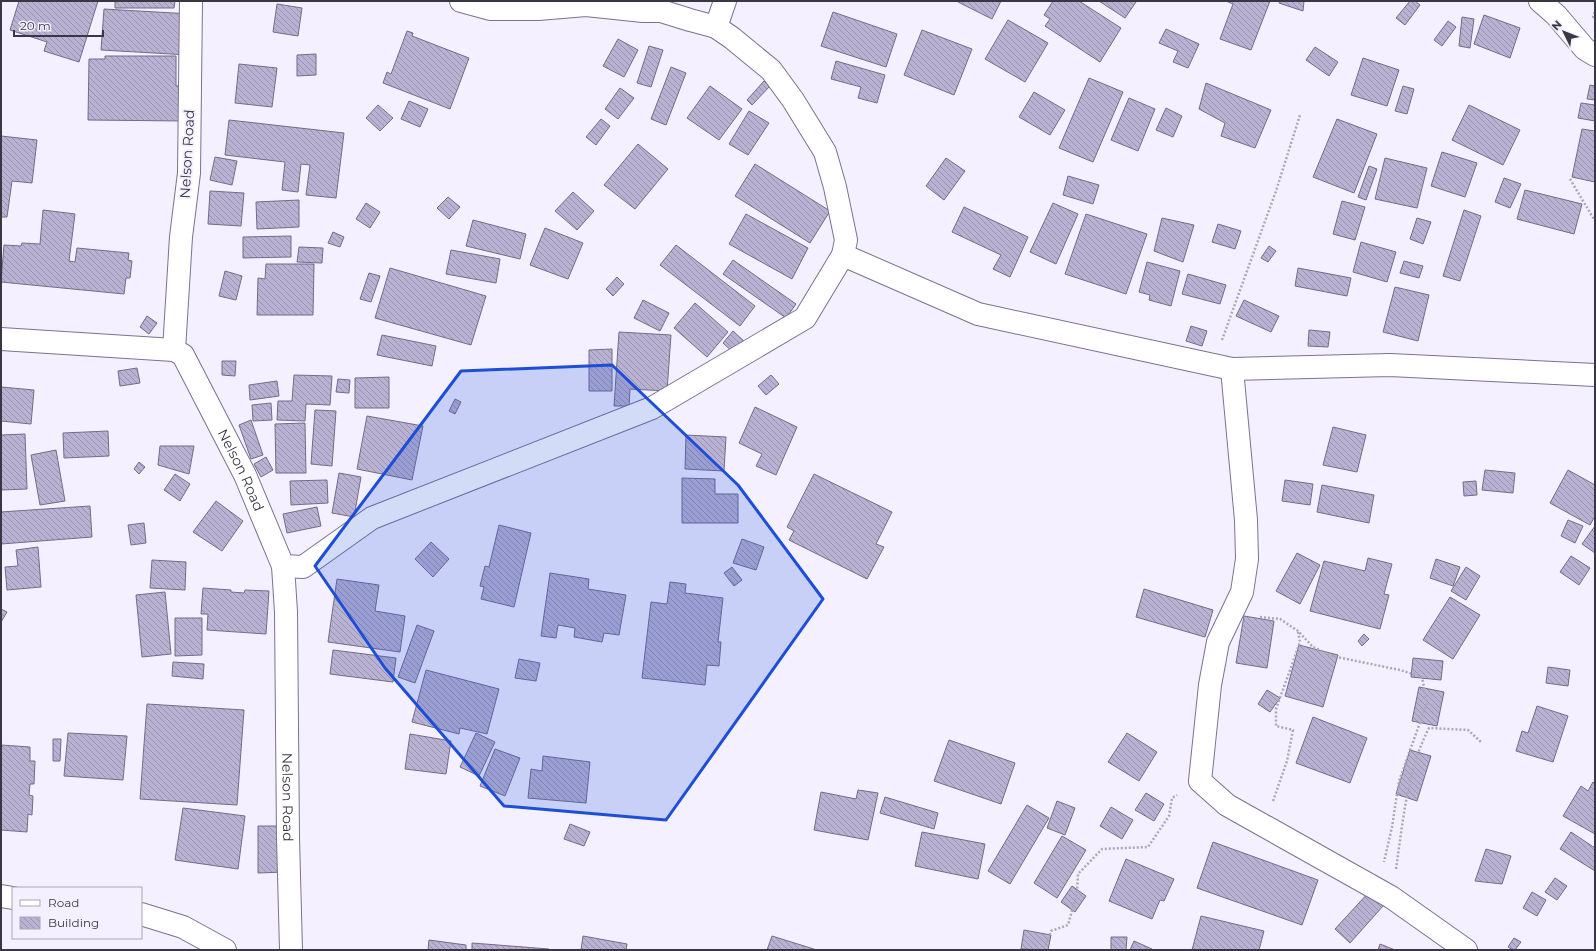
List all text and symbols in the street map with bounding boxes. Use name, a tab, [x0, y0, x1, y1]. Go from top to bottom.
scale bar	[14, 12, 103, 38]
north arrow	[1544, 12, 1584, 52]
text: N	[1549, 17, 1565, 33]
text: 20 m	[20, 18, 51, 33]
street label: Nelson Road	[176, 109, 198, 199]
street label: Nelson Road	[214, 426, 268, 514]
street label: Nelson Road	[278, 753, 297, 842]
legend	[12, 887, 142, 939]
text: Road	[48, 895, 79, 910]
text: Building	[48, 915, 99, 930]

